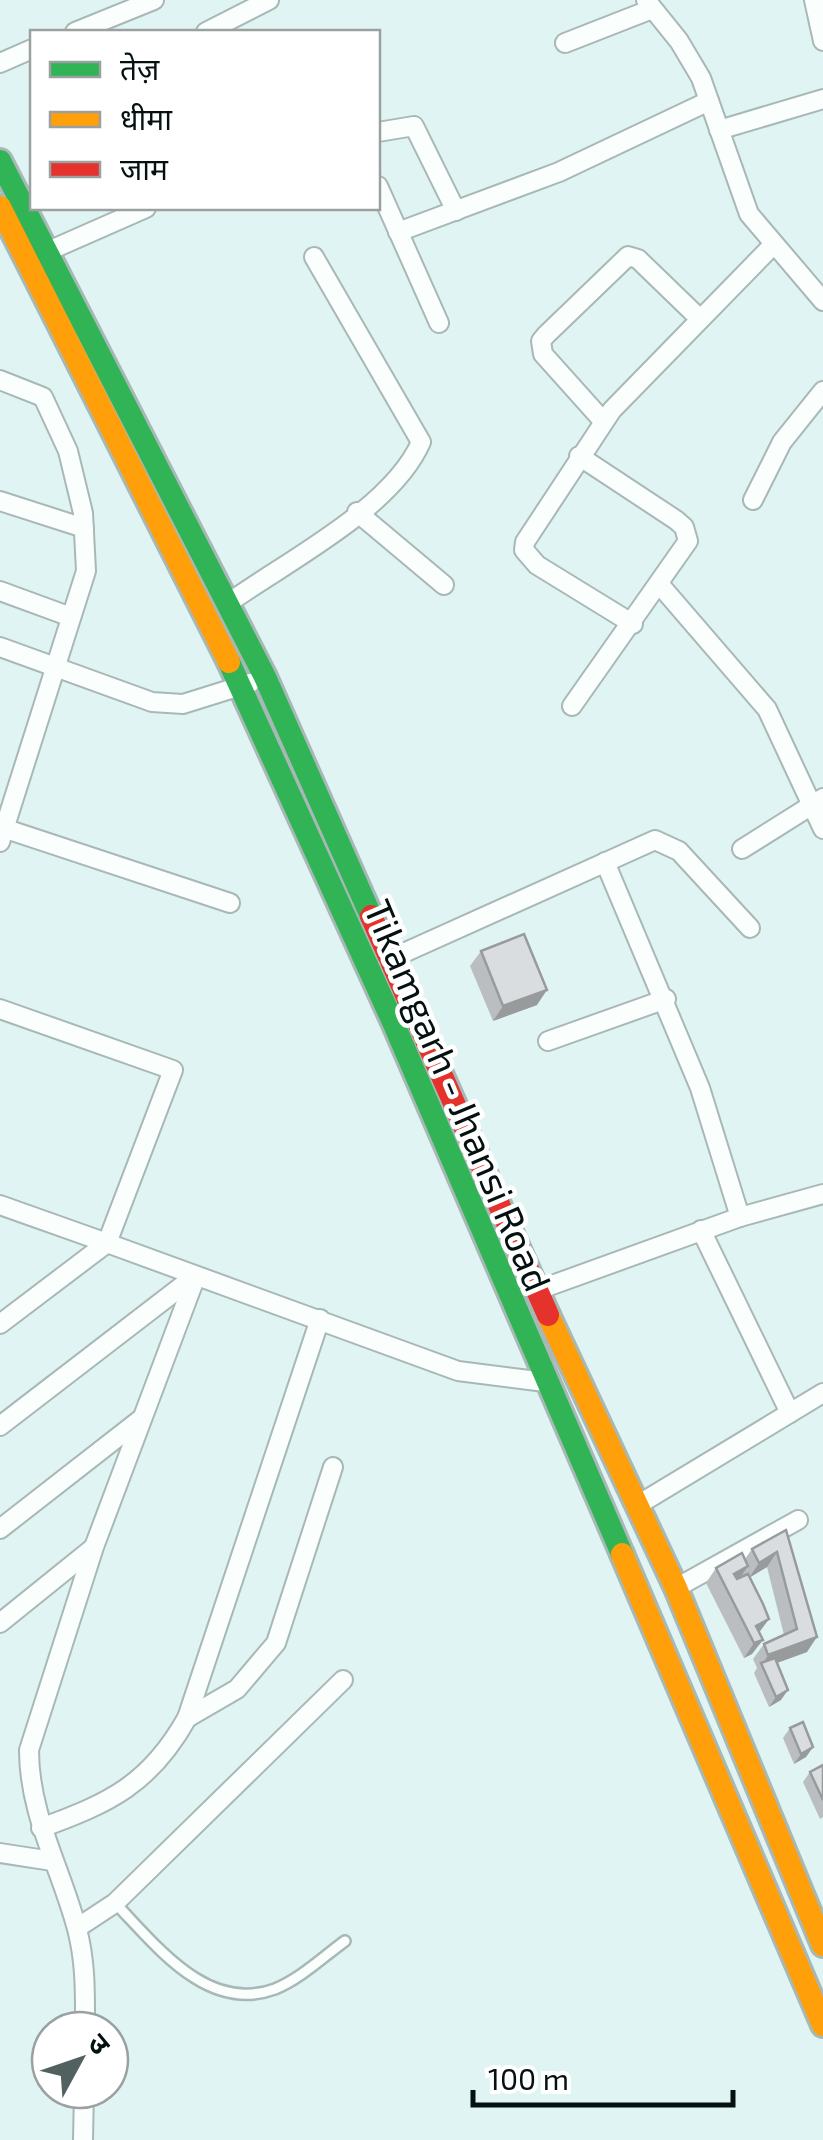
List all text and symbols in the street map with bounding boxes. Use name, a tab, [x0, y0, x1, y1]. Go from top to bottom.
legend	[30, 30, 380, 210]
text: तेज़	[120, 50, 160, 86]
text: धीमा	[120, 100, 173, 136]
text: जाम	[120, 150, 169, 186]
street label: Tikamgarh - Jhansi Road	[356, 893, 562, 1297]
north arrow	[30, 2010, 130, 2110]
text: उ	[82, 2026, 119, 2061]
scale bar	[473, 2045, 733, 2107]
text: 100 m	[488, 2060, 569, 2096]

